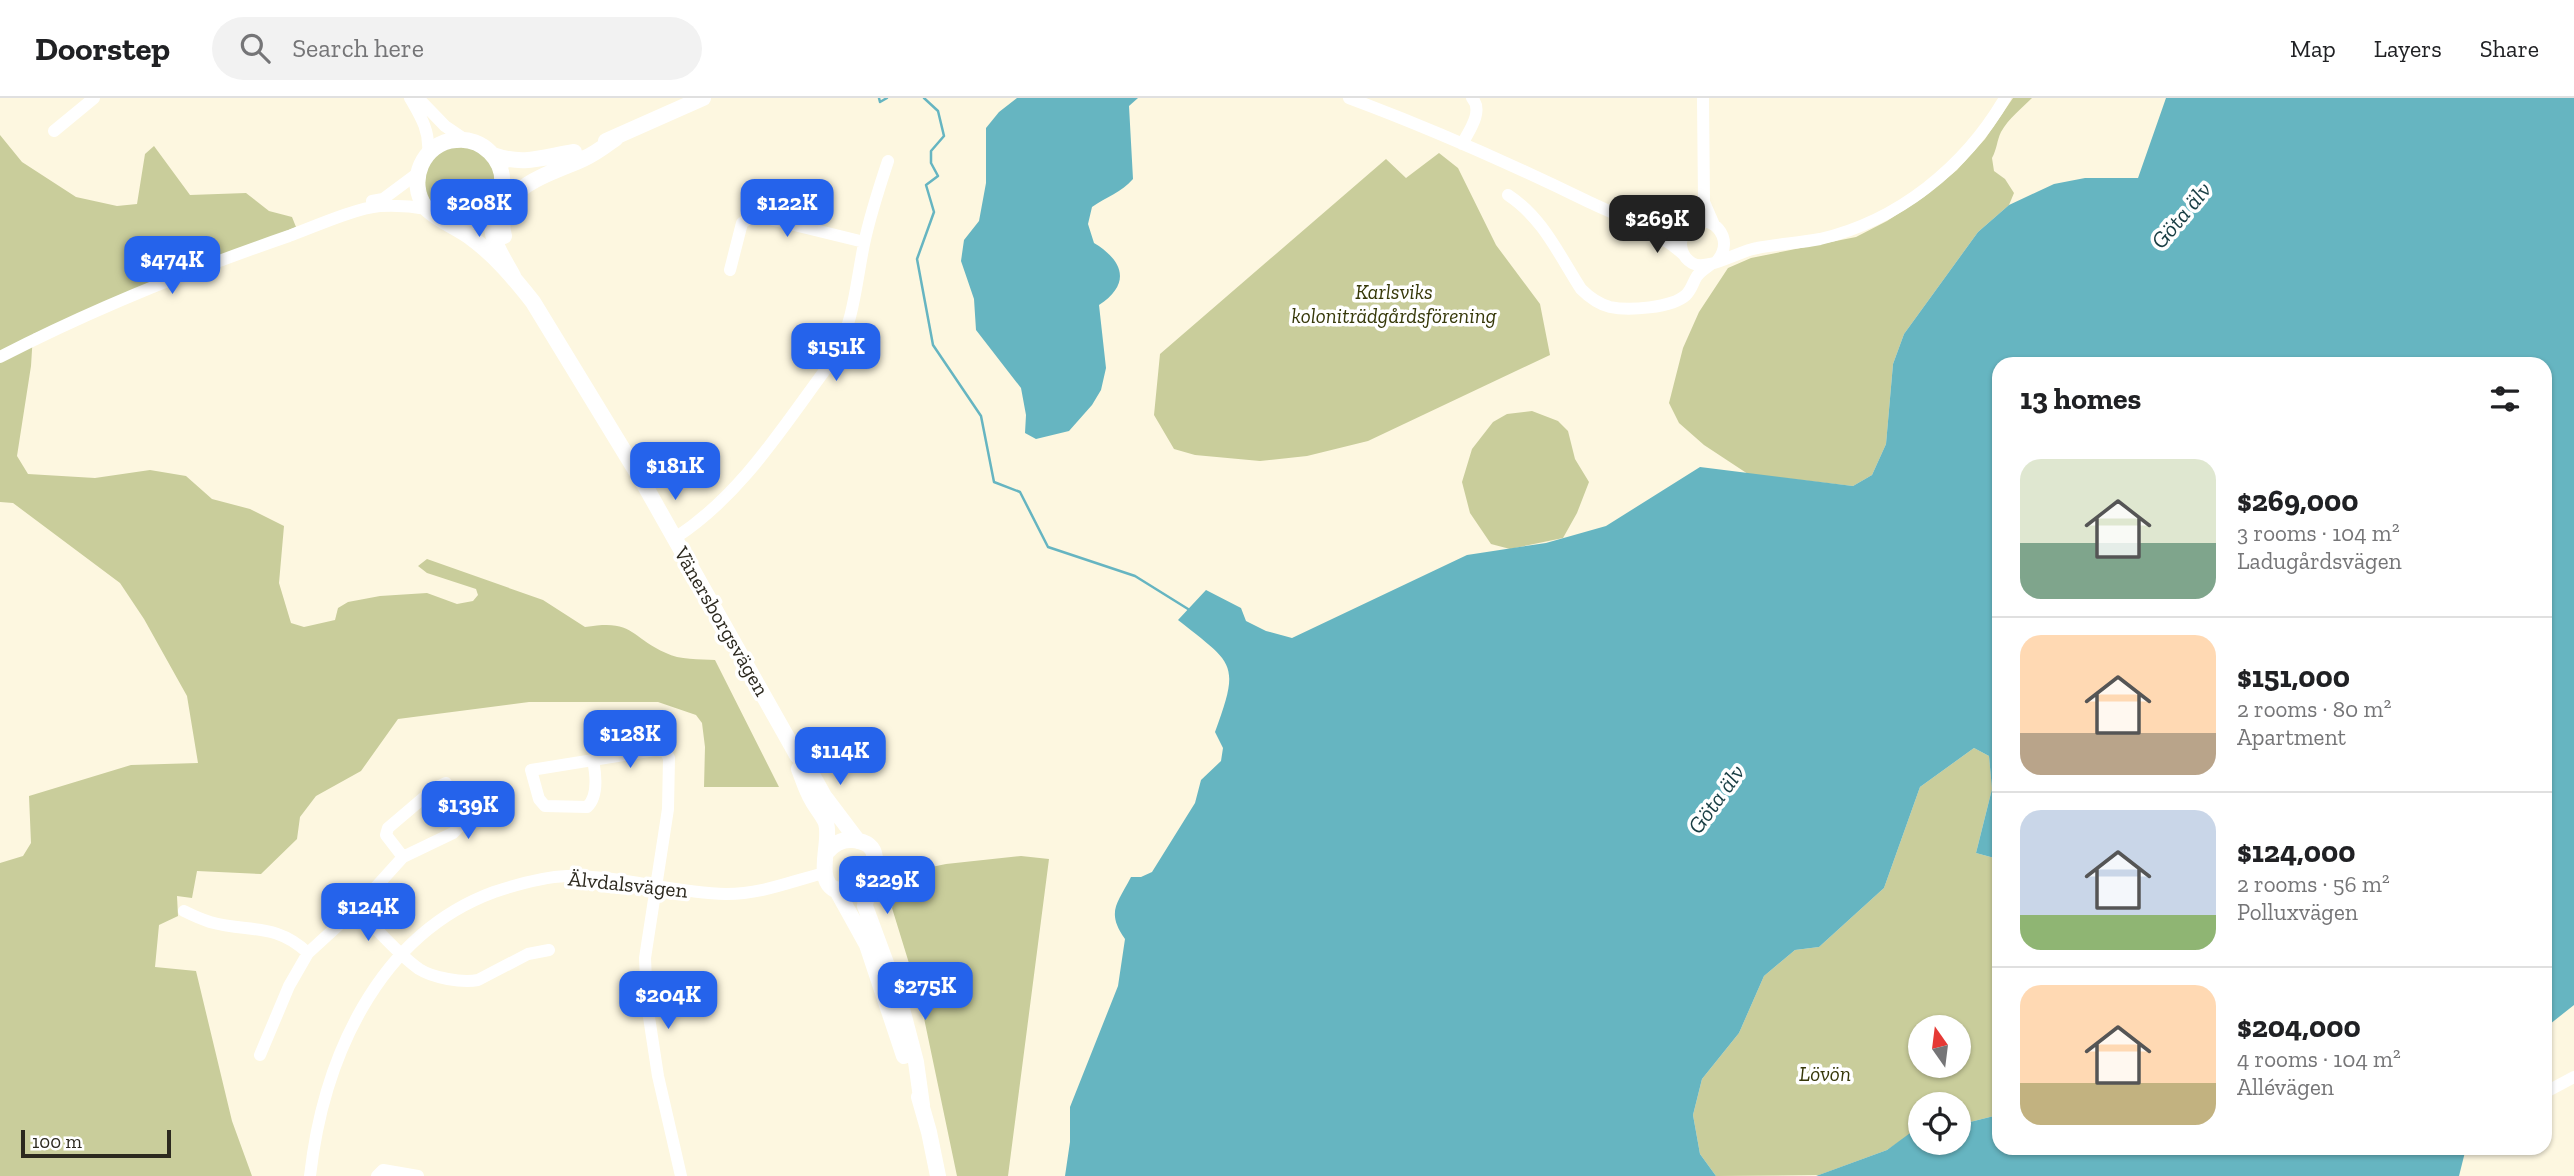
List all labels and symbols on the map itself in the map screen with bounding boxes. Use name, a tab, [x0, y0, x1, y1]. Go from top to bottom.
water label: Göta älv	[2145, 176, 2217, 254]
pin: $208K	[430, 180, 528, 239]
pin: $122K	[738, 180, 836, 239]
pin: $269K	[1608, 195, 1706, 255]
pin: $474K	[123, 236, 221, 296]
park label: Karlsviks koloniträdgårdsförening	[1292, 279, 1497, 328]
pin: $151K	[787, 324, 885, 383]
pin: $181K	[626, 442, 724, 502]
street label: Vänersborgsvägen	[669, 541, 775, 700]
pin: $128K	[581, 710, 679, 770]
pin: $114K	[791, 728, 889, 787]
water label: Göta älv	[1682, 759, 1751, 839]
pin: $139K	[419, 782, 517, 841]
pin: $229K	[838, 856, 936, 916]
street label: Älvdalsvägen	[567, 865, 689, 903]
pin: $124K	[319, 884, 417, 943]
pin: $275K	[876, 962, 974, 1022]
pin: $204K	[619, 972, 717, 1031]
north arrow	[1908, 1015, 1970, 1078]
park label: Lövön	[1799, 1061, 1851, 1086]
scale bar	[21, 1127, 172, 1159]

